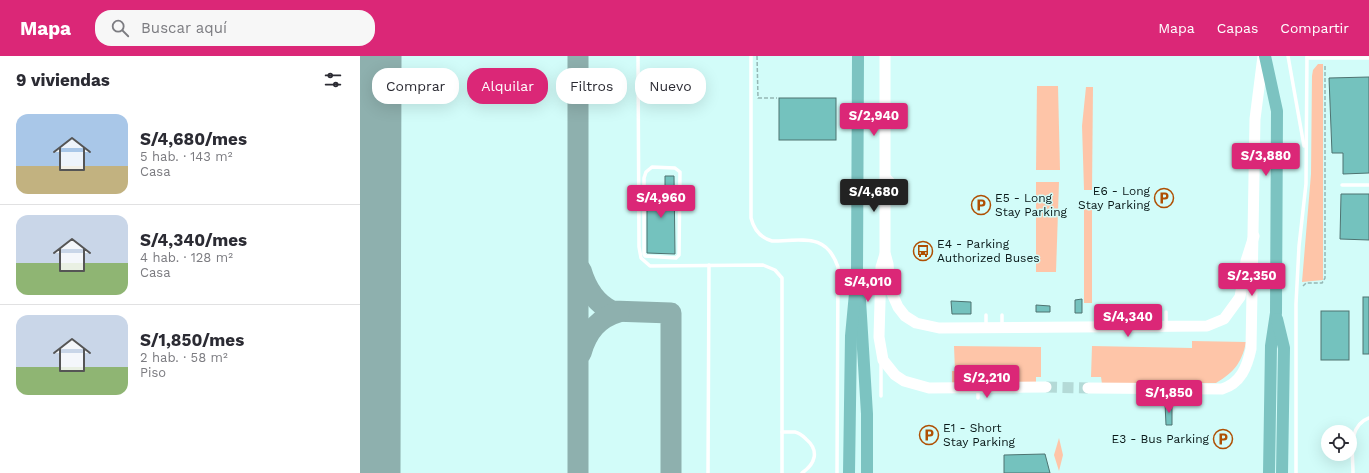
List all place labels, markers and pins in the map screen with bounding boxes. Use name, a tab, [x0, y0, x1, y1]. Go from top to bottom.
pin: S/2,940	[837, 103, 911, 137]
pin: S/3,880	[1229, 143, 1303, 177]
pin: S/4,680	[837, 179, 911, 213]
place label: E6 - Long Stay Parking	[1078, 184, 1151, 212]
pin: S/4,960	[624, 185, 698, 219]
parking icon: E6 - Long Stay Parking	[1153, 187, 1175, 209]
place label: E5 - Long Stay Parking	[995, 191, 1068, 219]
parking icon: E5 - Long Stay Parking	[970, 194, 992, 216]
place label: E4 - Parking Authorized Buses	[937, 237, 1040, 265]
bus stop icon: E4 - Parking Authorized Buses	[912, 240, 934, 262]
pin: S/2,350	[1215, 263, 1289, 297]
pin: S/4,010	[831, 269, 905, 303]
pin: S/4,340	[1091, 304, 1165, 338]
pin: S/2,210	[950, 365, 1024, 399]
pin: S/1,850	[1132, 380, 1206, 414]
place label: E1 - Short Stay Parking	[943, 421, 1016, 449]
parking icon: E1 - Short Stay Parking	[918, 424, 940, 446]
parking icon: E3 - Bus Parking	[1212, 428, 1234, 450]
place label: E3 - Bus Parking	[1112, 432, 1210, 446]

